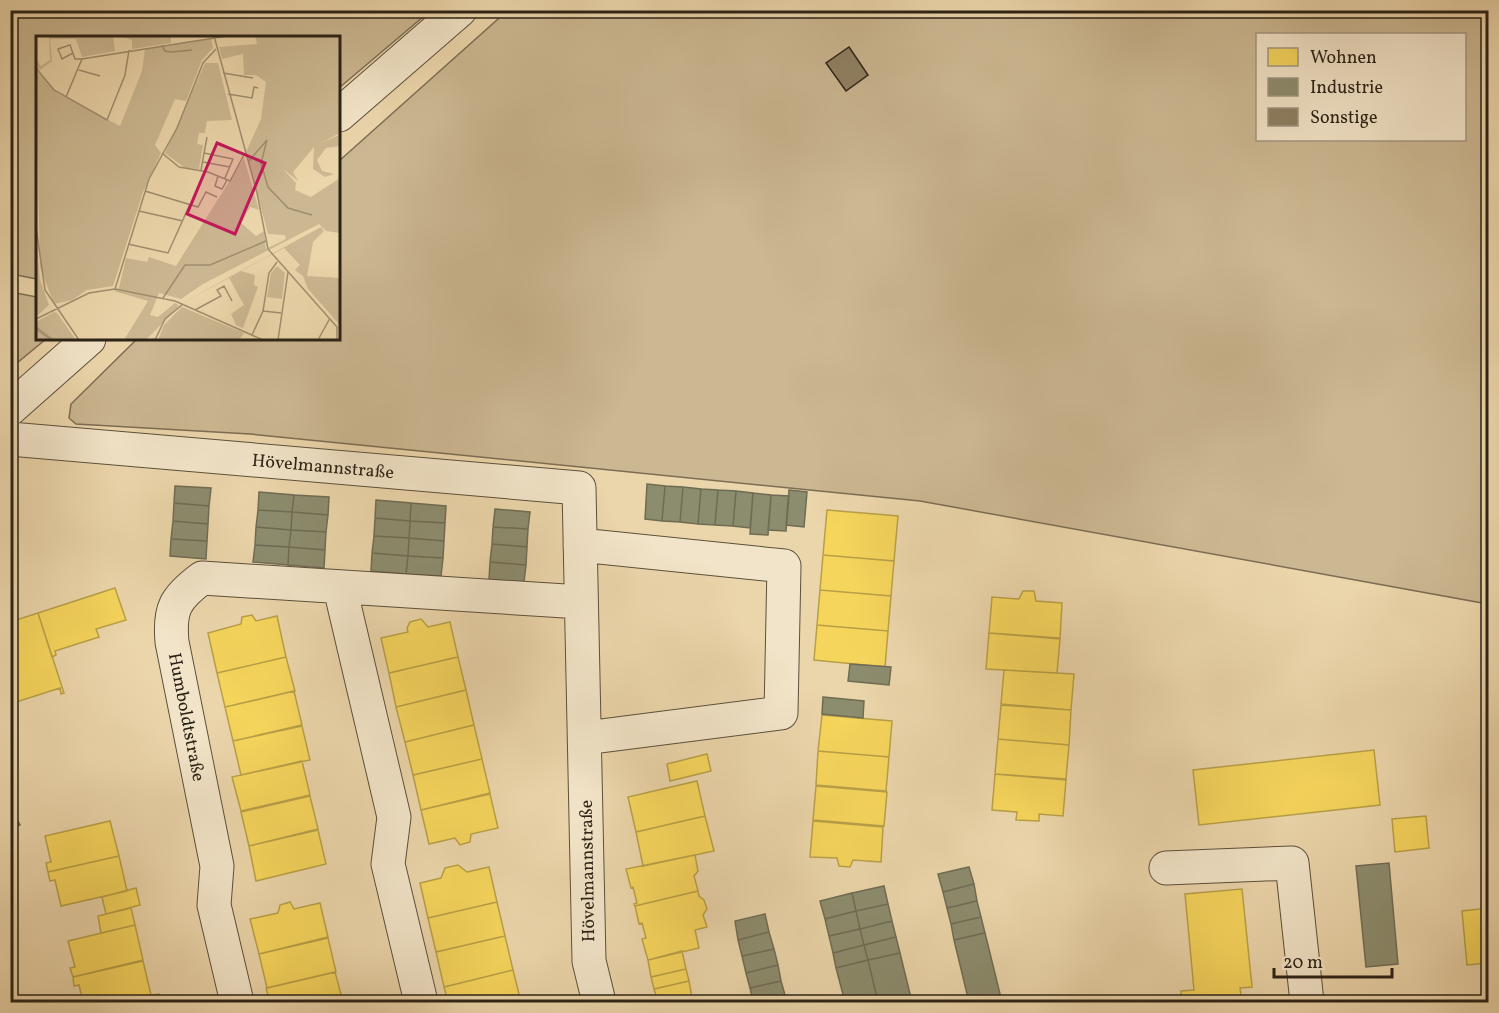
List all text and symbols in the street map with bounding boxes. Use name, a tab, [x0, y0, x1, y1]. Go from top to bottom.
legend	[1256, 33, 1466, 141]
inset map	[36, 36, 340, 340]
text: Wohnen	[1310, 46, 1377, 71]
text: Industrie	[1310, 76, 1383, 101]
text: Sonstige	[1310, 106, 1377, 131]
street label: Hövelmannstraße	[251, 449, 395, 486]
street label: Humboldtstraße	[161, 651, 210, 784]
street label: Hövelmannstraße	[575, 800, 602, 942]
scale bar	[1274, 941, 1392, 979]
text: 20 m	[1283, 951, 1323, 976]

